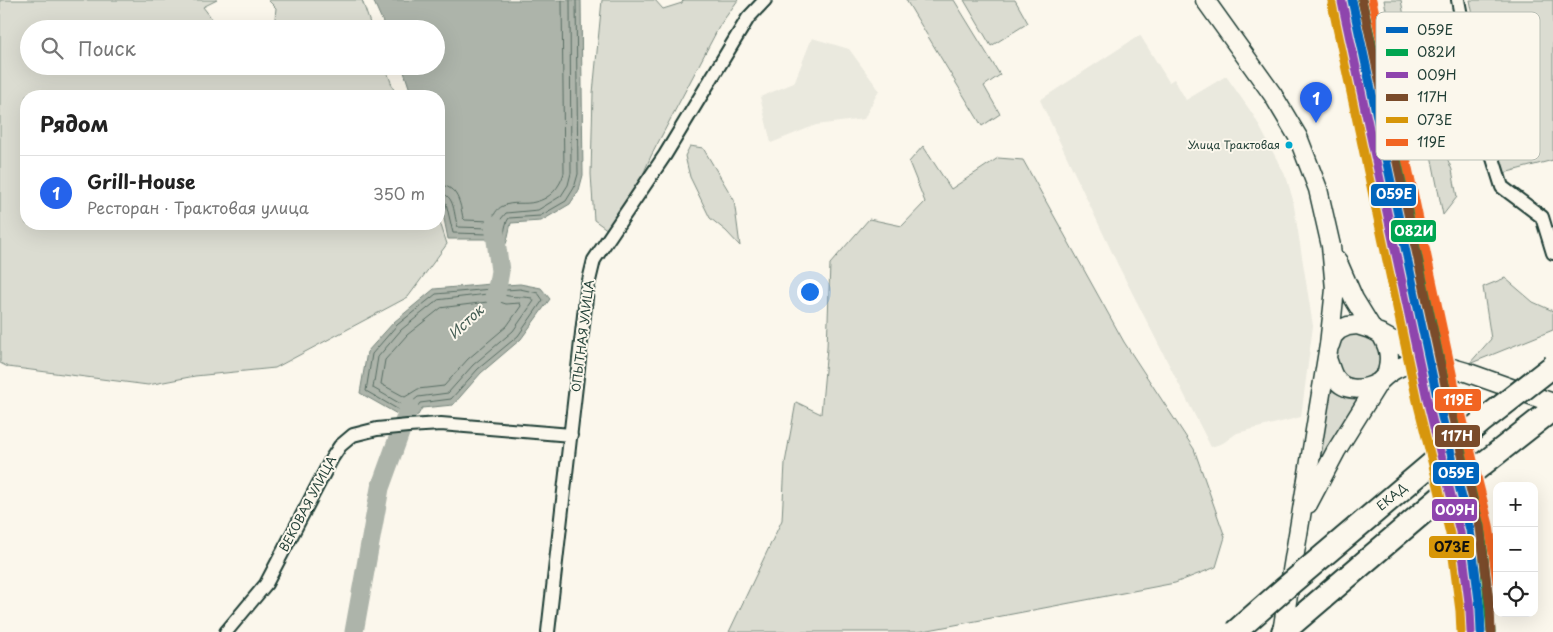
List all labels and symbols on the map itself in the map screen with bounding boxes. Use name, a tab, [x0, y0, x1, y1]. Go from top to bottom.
legend	[1376, 12, 1540, 160]
text: 059Е	[1417, 19, 1454, 40]
text: 082И	[1417, 41, 1456, 62]
text: 009Н	[1417, 64, 1457, 85]
pin: 1	[1300, 82, 1332, 123]
text: 117Н	[1417, 86, 1447, 107]
text: 073Е	[1417, 109, 1453, 130]
text: 119Е	[1417, 131, 1446, 152]
place label: Улица Трактовая	[1188, 136, 1280, 153]
marker: Улица Трактовая	[1284, 140, 1294, 150]
line badge: 059Е	[1370, 183, 1417, 207]
text: 059Е	[1376, 183, 1412, 204]
line badge: 082И	[1390, 219, 1437, 243]
text: 082И	[1394, 220, 1434, 241]
street label: ОПЫТНАЯ УЛИЦА	[566, 279, 598, 393]
your location	[797, 279, 823, 305]
water label: Исток	[443, 299, 489, 343]
line badge: 119Е	[1434, 388, 1482, 412]
text: 119Е	[1443, 389, 1473, 410]
line badge: 117Н	[1434, 424, 1481, 448]
text: 117Н	[1441, 425, 1473, 446]
street label: ВЕКОВАЯ УЛИЦА	[274, 452, 340, 555]
line badge: 059Е	[1432, 461, 1480, 485]
text: 059Е	[1438, 462, 1474, 483]
street label: ЕКАД	[1372, 478, 1411, 514]
line badge: 009Н	[1431, 498, 1478, 522]
text: 009Н	[1435, 499, 1475, 520]
line badge: 073Е	[1428, 535, 1475, 559]
text: 073Е	[1434, 536, 1470, 557]

